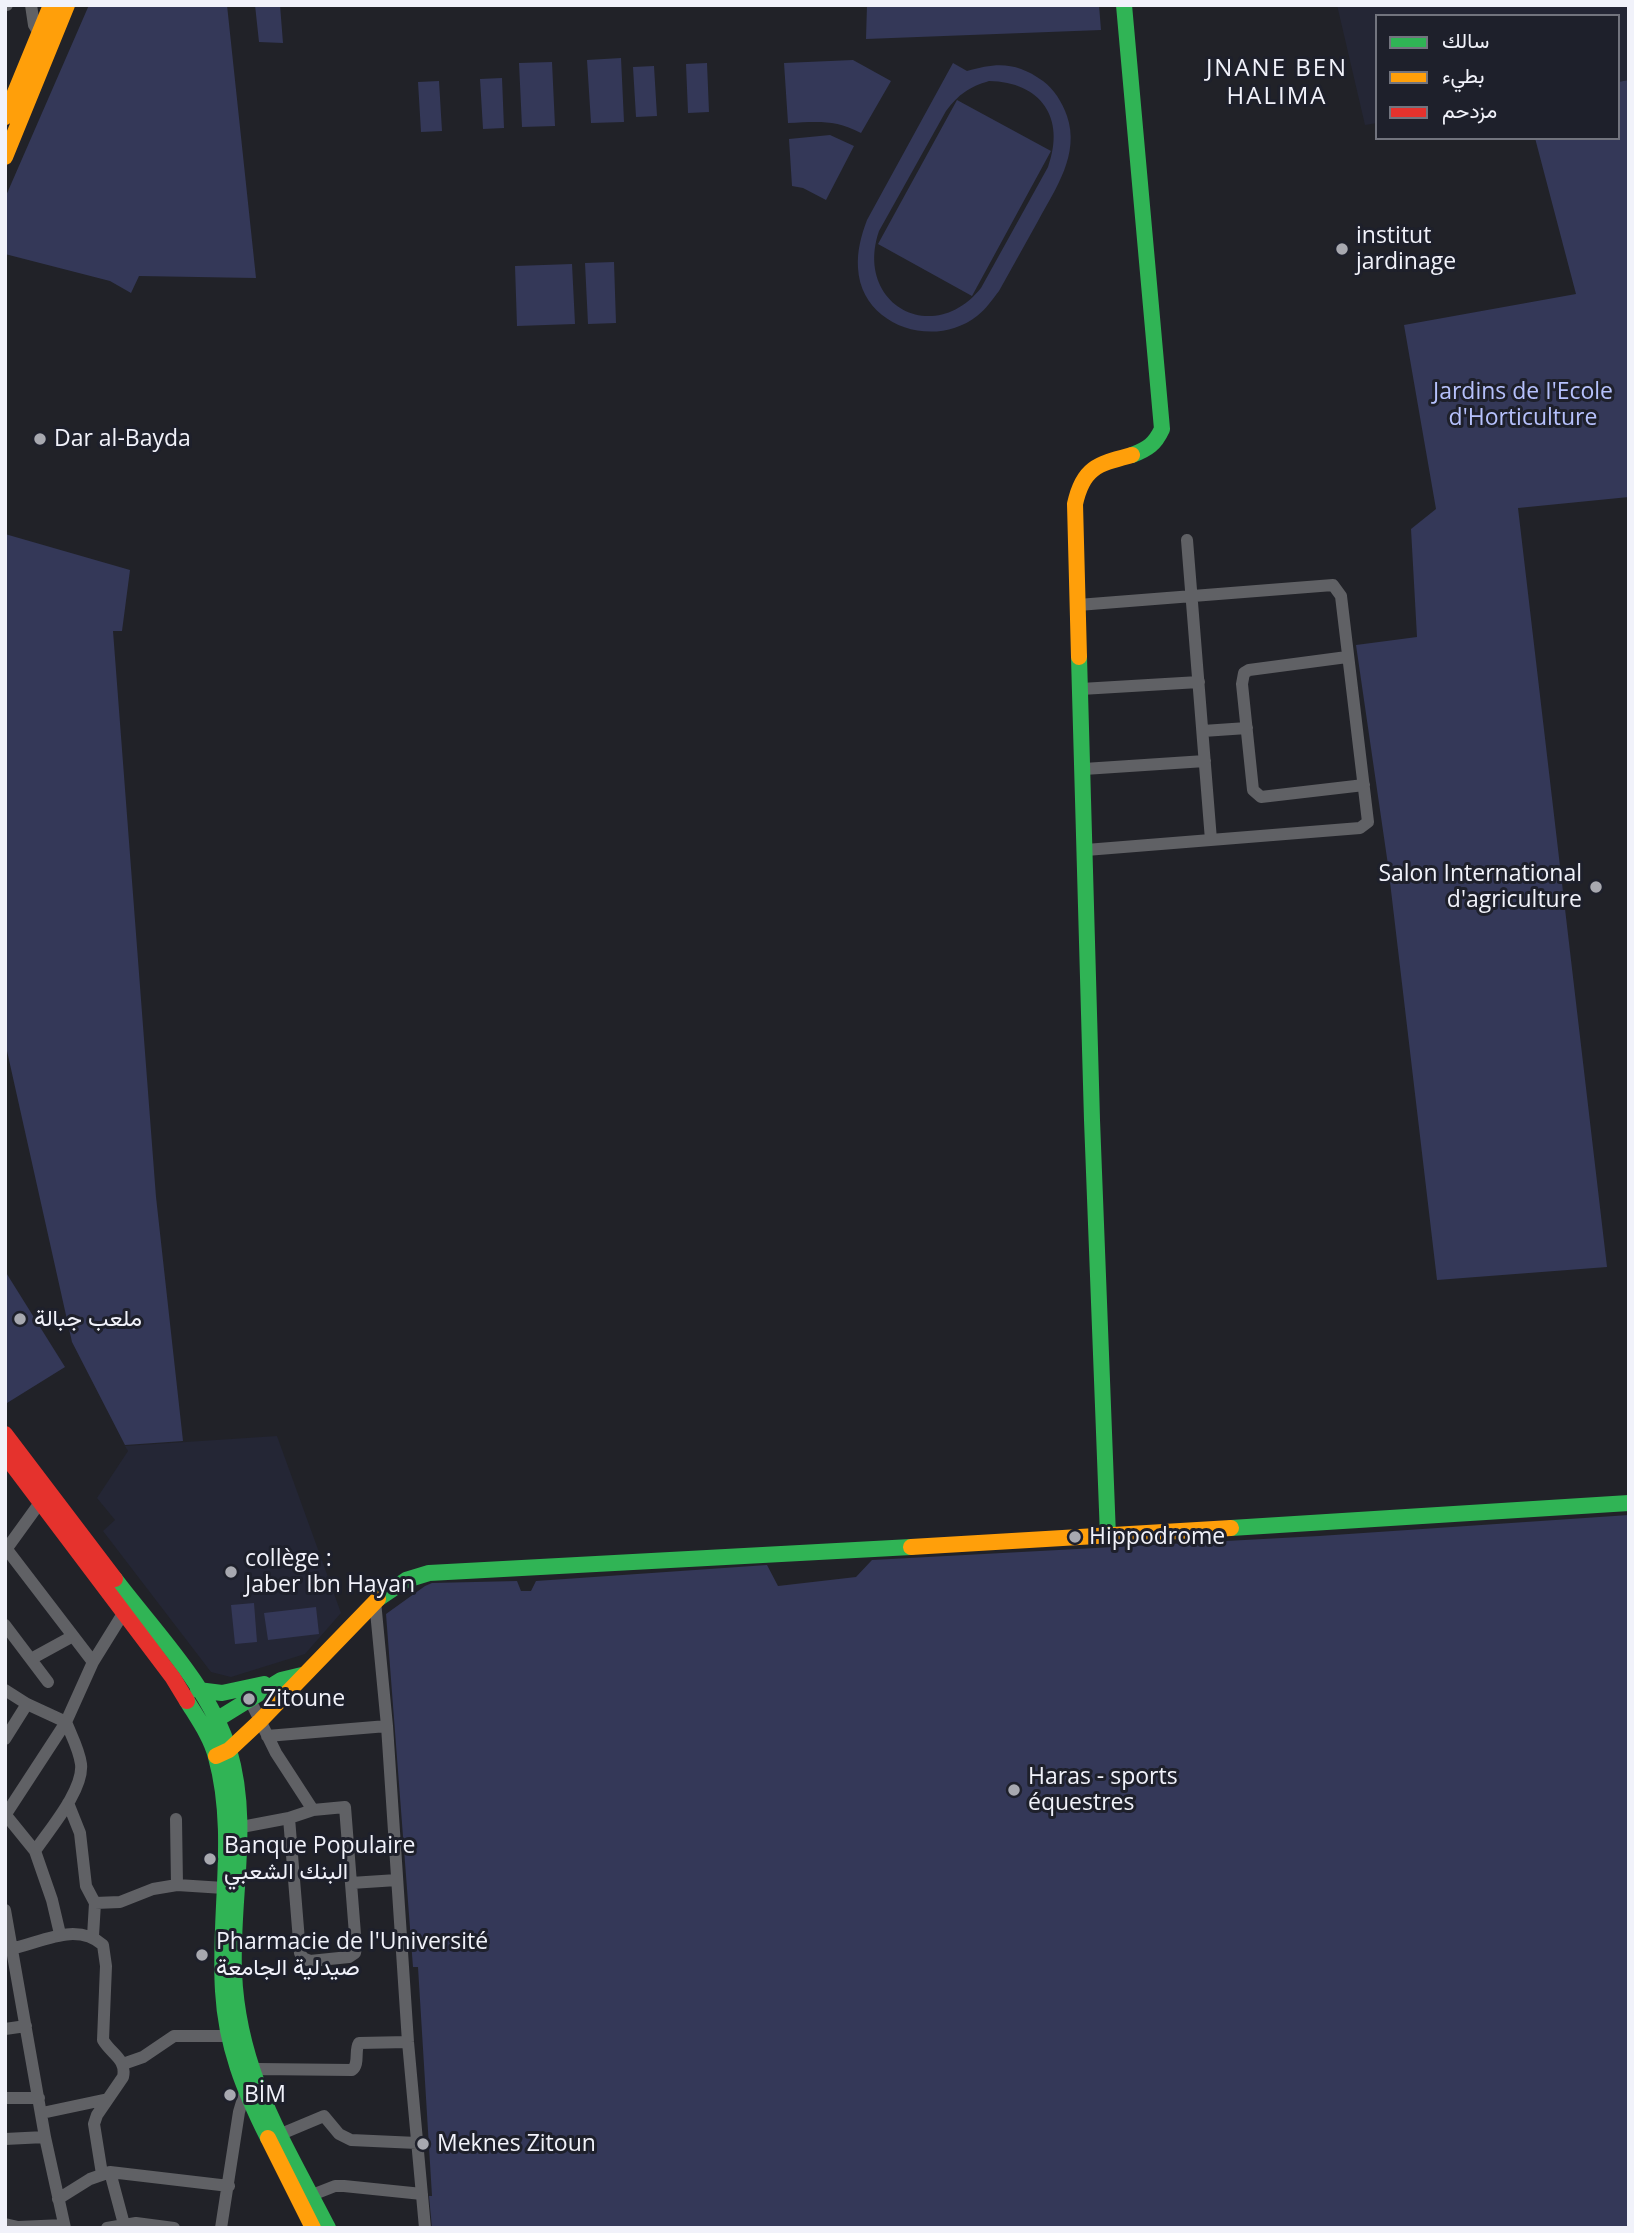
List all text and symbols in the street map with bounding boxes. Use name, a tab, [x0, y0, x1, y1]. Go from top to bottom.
legend	[1375, 14, 1620, 140]
text: سالك	[1442, 26, 1489, 54]
district label: JNANE BEN HALIMA	[1207, 55, 1347, 111]
text: بطيء	[1442, 61, 1485, 89]
text: مزدحم	[1442, 96, 1497, 124]
place label: institut jardinage	[1356, 222, 1456, 276]
marker: institut jardinage	[1334, 241, 1350, 257]
park label: Jardins de I'Ecole d'Horticulture	[1433, 378, 1613, 432]
place label: Dar al-Bayda	[54, 425, 191, 453]
marker: Dar al-Bayda	[32, 431, 48, 447]
place label: Salon International d'agriculture	[1378, 860, 1582, 914]
marker: Salon International d'agriculture	[1588, 879, 1604, 895]
place label: ملعب جبالة	[34, 1305, 142, 1333]
marker: ملعب جبالة	[12, 1311, 28, 1327]
place label: Hippodrome	[1089, 1523, 1225, 1551]
marker: Hippodrome	[1067, 1529, 1083, 1545]
place label: collège : Jaber Ibn Hayan	[245, 1545, 415, 1599]
marker: collège : Jaber Ibn Hayan	[223, 1564, 239, 1580]
place label: Zitoune	[263, 1685, 345, 1713]
marker: Zitoune	[241, 1691, 257, 1707]
place label: Haras - sports équestres	[1028, 1763, 1178, 1817]
marker: Haras - sports équestres	[1006, 1782, 1022, 1798]
place label: Banque Populaire البنك الشعبي	[224, 1832, 415, 1886]
marker: Banque Populaire البنك الشعبي	[202, 1851, 218, 1867]
place label: Pharmacie de l'Université صيدلية الجامعة	[216, 1928, 488, 1982]
marker: Pharmacie de l'Université صيدلية الجامعة	[194, 1947, 210, 1963]
place label: BİM	[244, 2081, 286, 2109]
marker: BİM	[222, 2087, 238, 2103]
place label: Meknes Zitoun	[437, 2130, 596, 2158]
marker: Meknes Zitoun	[415, 2136, 431, 2152]

